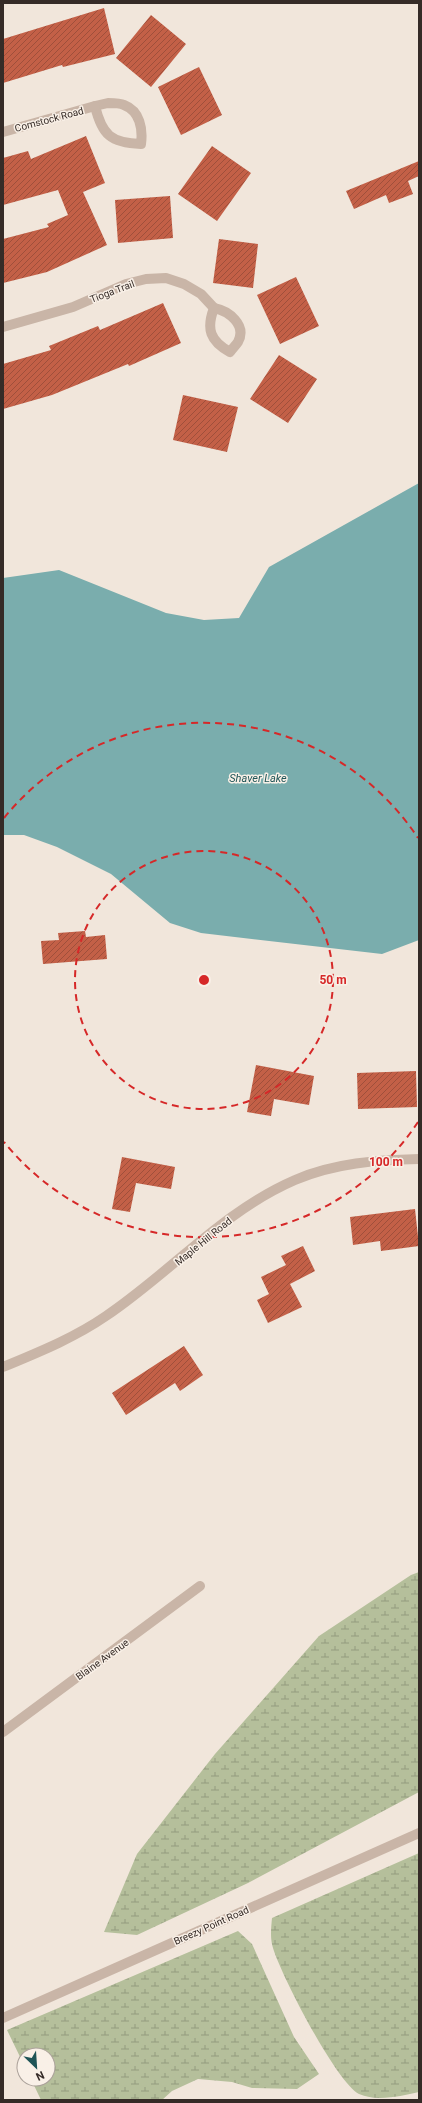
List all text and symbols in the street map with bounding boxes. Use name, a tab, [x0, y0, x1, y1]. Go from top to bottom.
street label: Comstock Road	[14, 105, 85, 134]
street label: Tioga Trail	[88, 278, 136, 305]
water label: Shaver Lake	[229, 772, 287, 785]
centre of rings	[197, 973, 211, 987]
text: 50 m	[319, 973, 347, 987]
text: 100 m	[369, 1155, 403, 1169]
street label: Maple Hill Road	[173, 1215, 234, 1268]
street label: Blaine Avenue	[74, 1637, 131, 1682]
street label: Breezy Point Road	[172, 1904, 250, 1947]
north arrow	[16, 2047, 56, 2087]
text: N	[34, 2068, 46, 2083]

